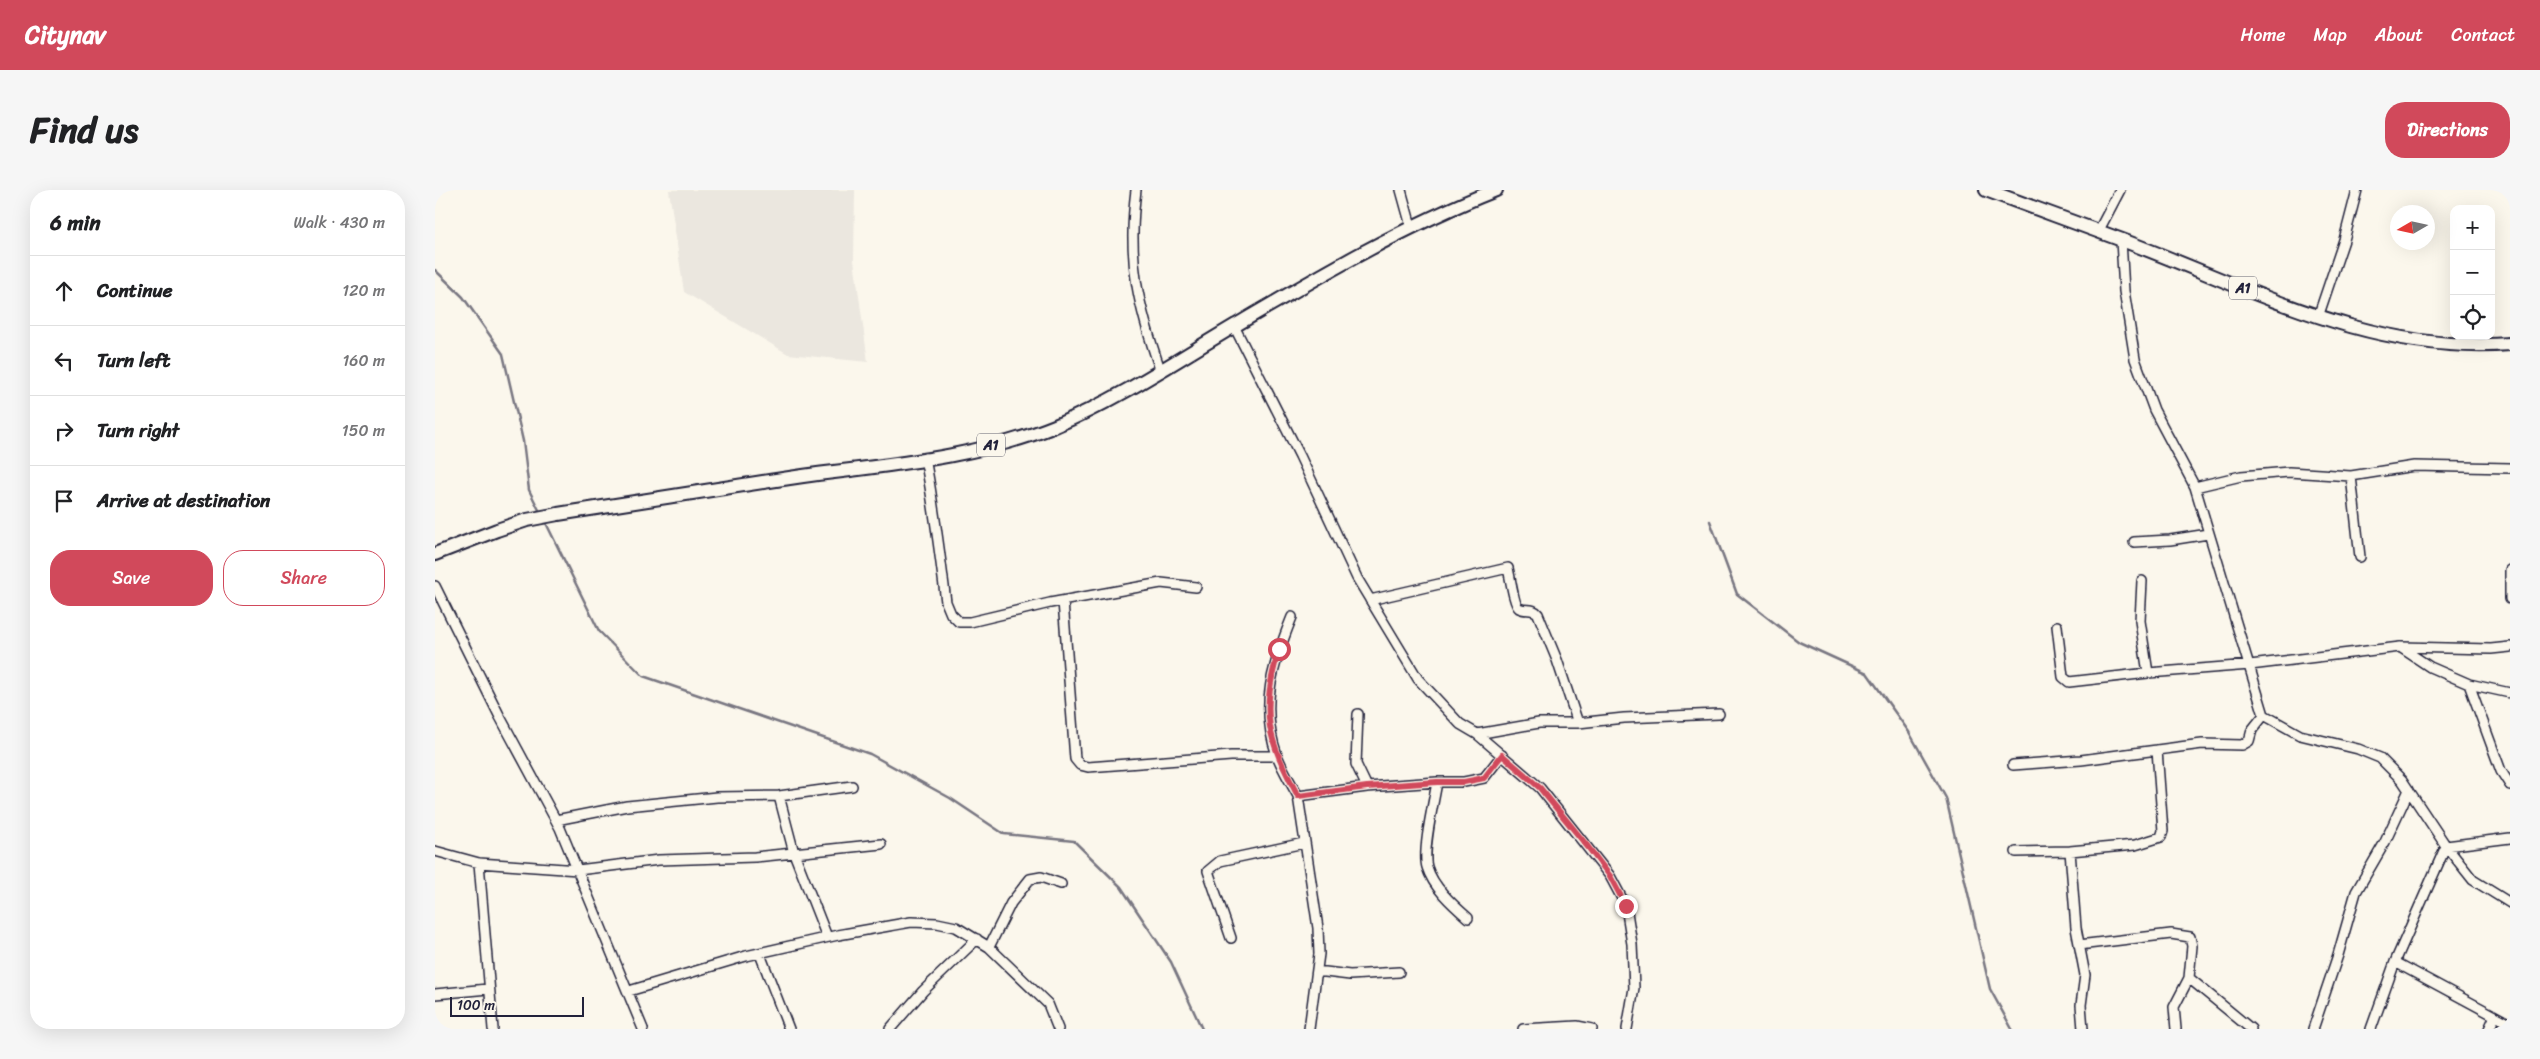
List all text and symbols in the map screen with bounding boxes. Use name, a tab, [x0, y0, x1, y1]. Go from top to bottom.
text: Citynav	[25, 14, 106, 56]
text: Home	[2241, 19, 2286, 51]
text: Map	[2314, 19, 2347, 51]
text: About	[2375, 19, 2423, 51]
text: Contact	[2451, 19, 2515, 51]
text: Find us	[30, 99, 138, 161]
button: Directions	[2385, 102, 2510, 158]
text: 6 min	[50, 204, 101, 242]
north arrow	[2390, 205, 2435, 250]
map controls	[2450, 205, 2495, 340]
button: +	[2450, 205, 2495, 250]
text: Walk · 430 m	[294, 208, 385, 237]
button: −	[2450, 250, 2495, 295]
text: Continue	[97, 274, 173, 307]
text: 120 m	[342, 276, 385, 305]
road number: A1	[2229, 276, 2257, 300]
icon: ahead	[50, 277, 78, 305]
button: locate	[2450, 295, 2495, 340]
text: Turn left	[97, 344, 170, 377]
text: 160 m	[342, 346, 385, 375]
icon: left	[50, 347, 78, 375]
text: Turn right	[97, 414, 179, 447]
text: 150 m	[342, 416, 385, 445]
icon: right	[50, 417, 78, 445]
road number: A1	[977, 434, 1005, 456]
text: Arrive at destination	[97, 484, 270, 517]
icon: arrive	[50, 487, 78, 515]
button: Save	[50, 550, 213, 606]
button: Share	[223, 550, 385, 606]
route start	[1268, 638, 1291, 661]
route end	[1615, 895, 1638, 918]
text: 100 m	[457, 993, 495, 1018]
scale bar	[450, 994, 584, 1017]

